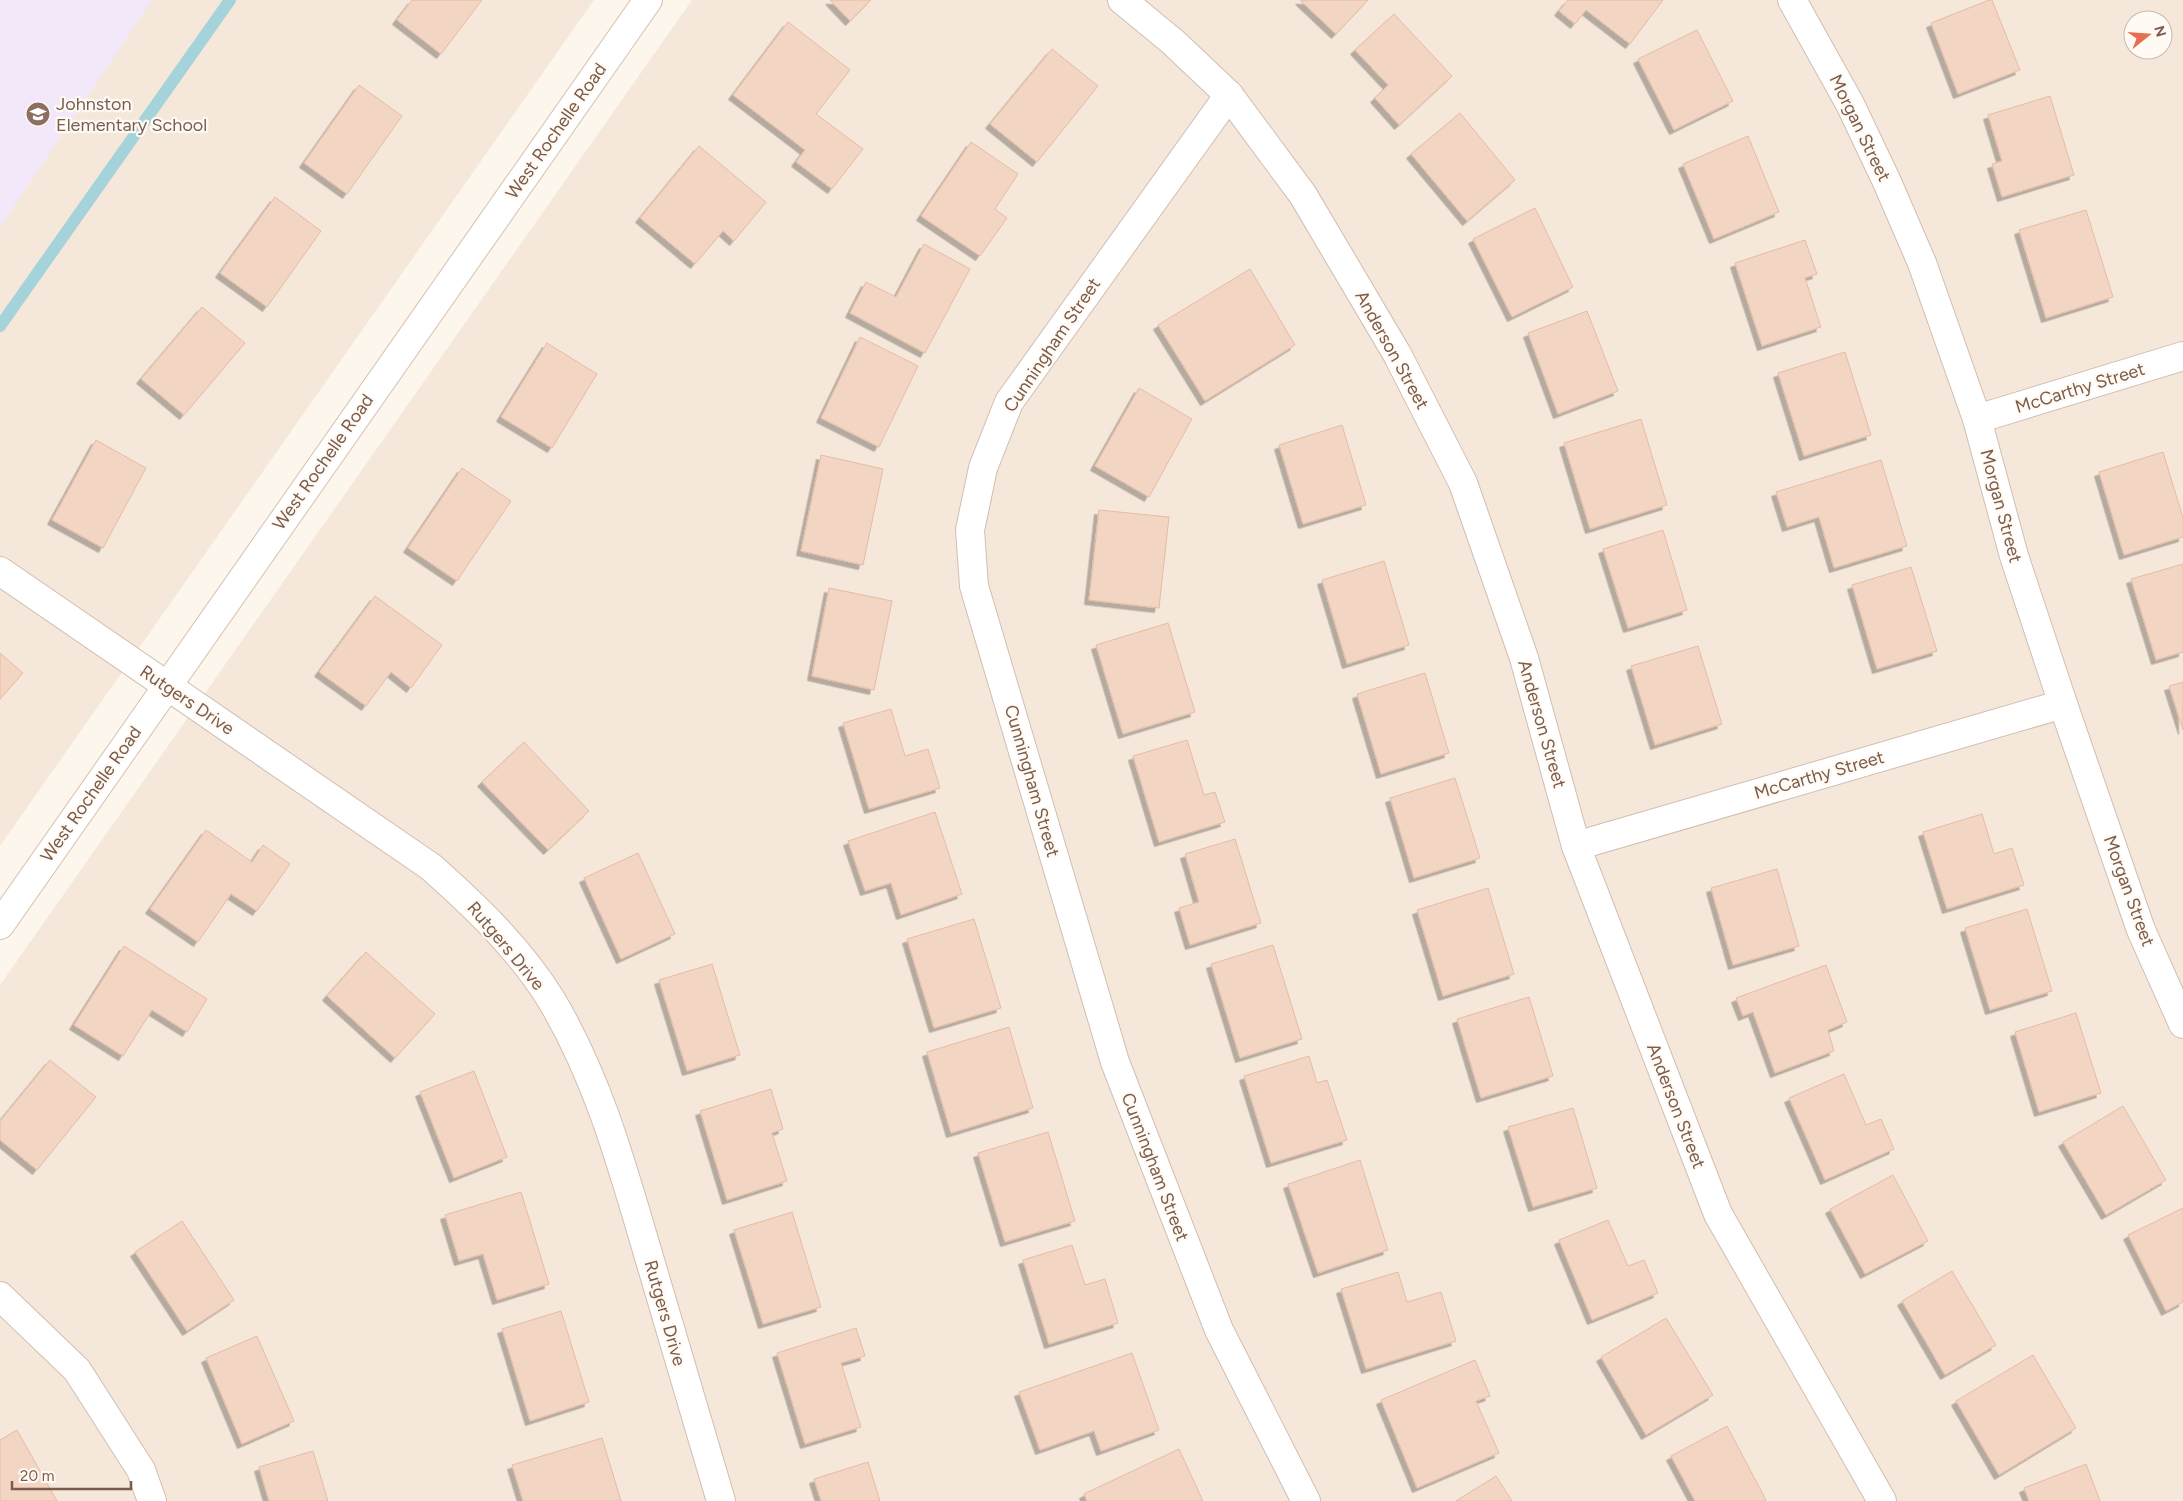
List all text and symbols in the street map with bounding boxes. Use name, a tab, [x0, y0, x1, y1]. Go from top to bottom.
north arrow	[2123, 10, 2173, 60]
text: N	[2150, 24, 2170, 39]
street label: West Rochelle Road	[501, 59, 611, 203]
street label: Morgan Street	[1825, 71, 1895, 185]
place label: Johnston Elementary School	[56, 93, 207, 136]
school or university icon: Johnston Elementary School	[25, 101, 51, 127]
street label: Cunningham Street	[999, 273, 1105, 416]
street label: Anderson Street	[1350, 287, 1434, 413]
street label: McCarthy Street	[2013, 358, 2148, 418]
street label: West Rochelle Road	[268, 390, 378, 534]
street label: Morgan Street	[1975, 447, 2027, 565]
street label: Anderson Street	[1513, 657, 1571, 791]
street label: Rutgers Drive	[136, 660, 238, 740]
street label: Cunningham Street	[1000, 702, 1064, 860]
street label: West Rochelle Road	[36, 722, 146, 866]
street label: McCarthy Street	[1751, 746, 1887, 804]
street label: Morgan Street	[2099, 833, 2159, 950]
street label: Rutgers Drive	[463, 897, 550, 995]
street label: Anderson Street	[1642, 1040, 1710, 1172]
street label: Cunningham Street	[1117, 1090, 1194, 1245]
street label: Rutgers Drive	[639, 1258, 691, 1369]
scale bar	[12, 1458, 131, 1490]
text: 20 m	[20, 1467, 54, 1485]

